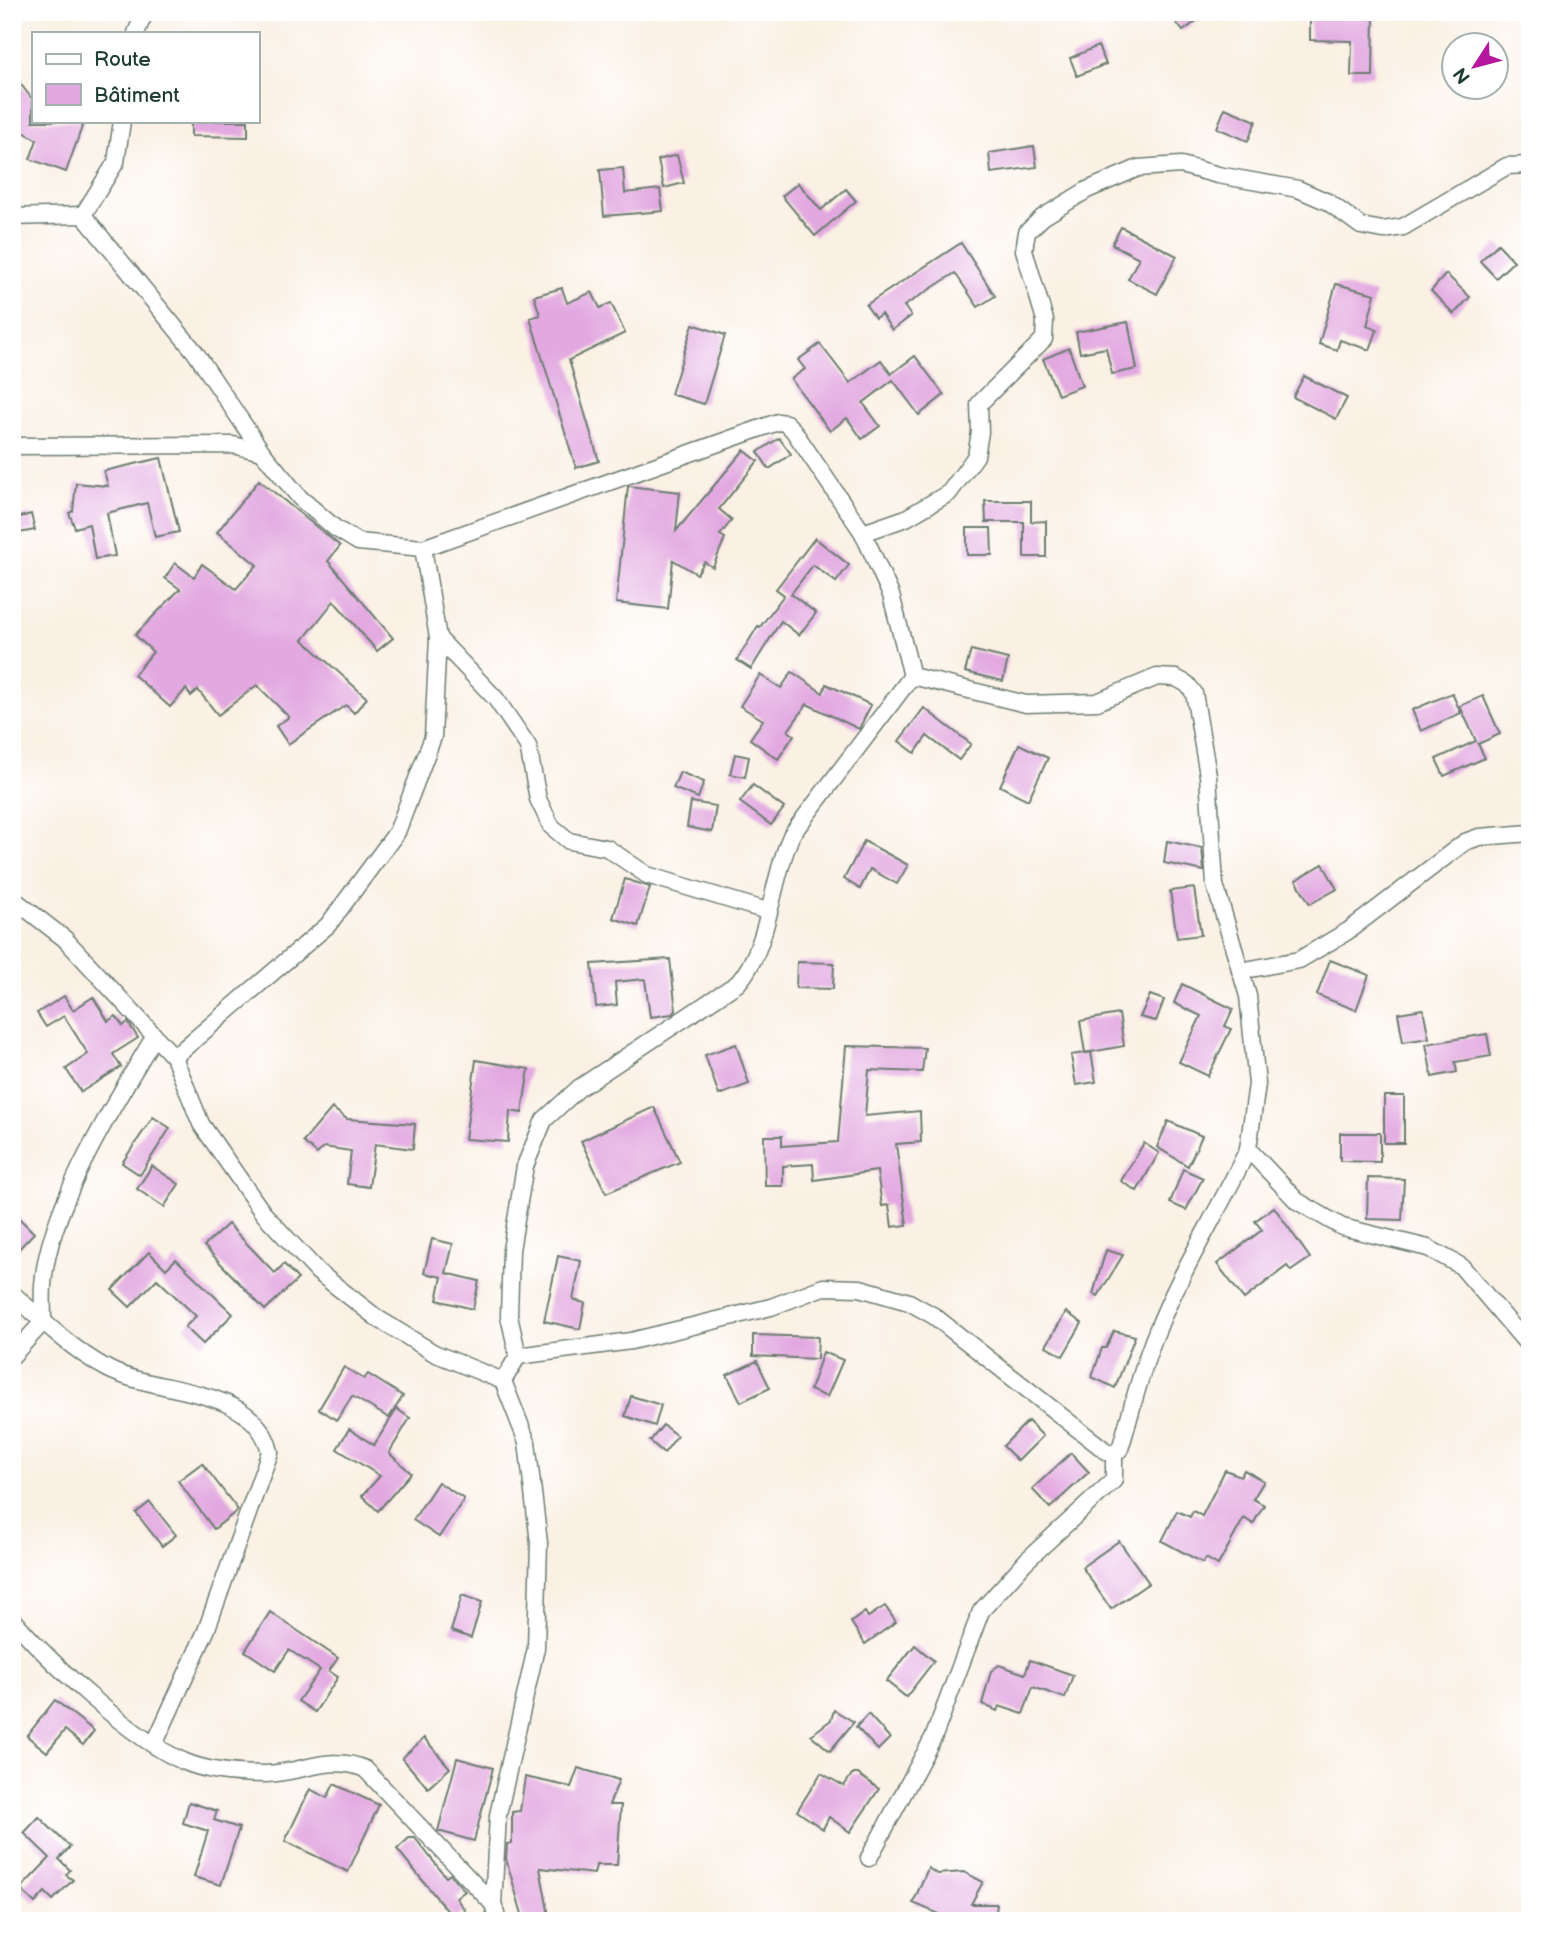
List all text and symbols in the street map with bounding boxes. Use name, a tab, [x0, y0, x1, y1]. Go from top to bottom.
legend	[32, 32, 259, 122]
north arrow	[1440, 32, 1510, 102]
text: Route	[94, 47, 151, 72]
text: N	[1449, 63, 1476, 88]
text: Bâtiment	[94, 83, 180, 108]

